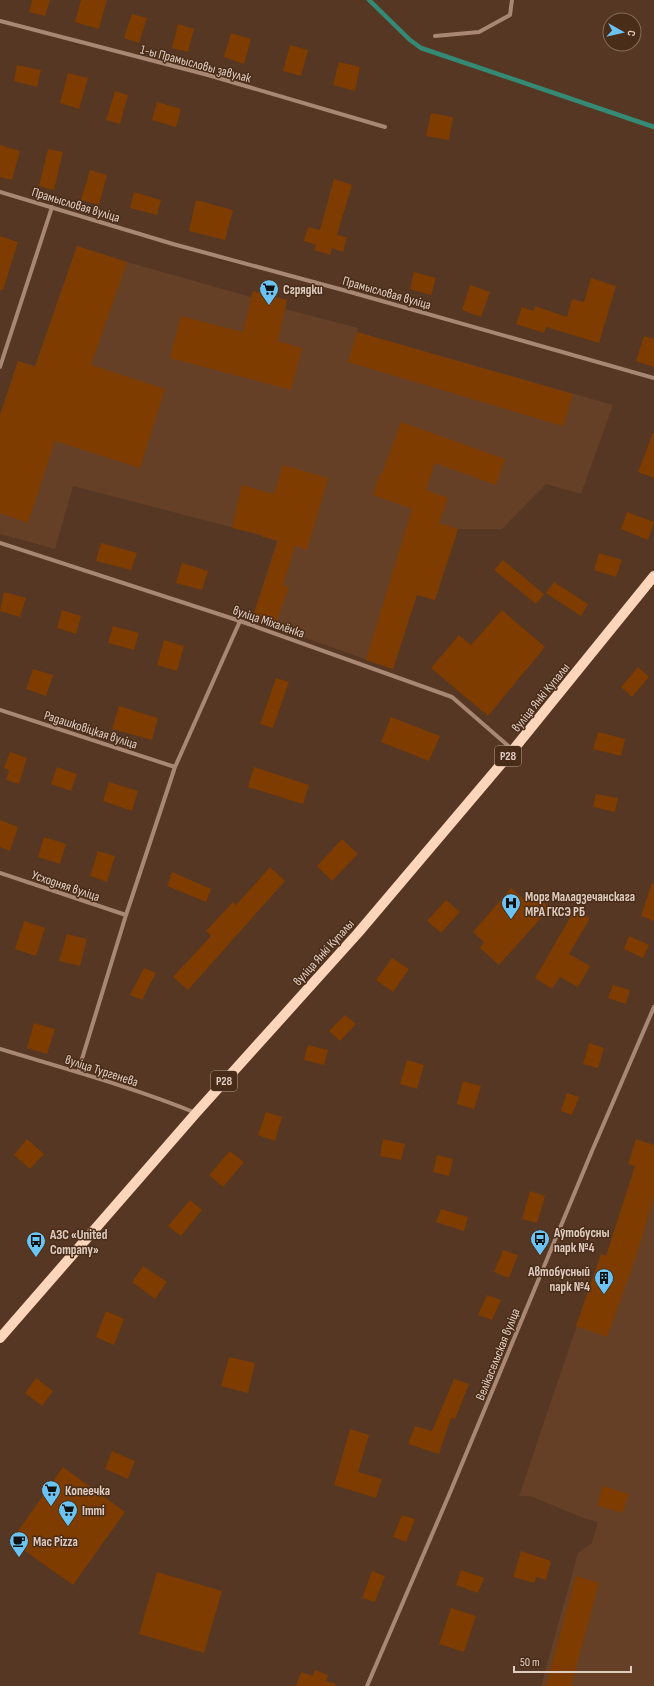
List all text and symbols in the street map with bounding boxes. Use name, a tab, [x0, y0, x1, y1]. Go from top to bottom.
north arrow	[602, 12, 642, 52]
text: С	[625, 30, 638, 37]
street label: 1-ы Прамысловы завулак	[139, 41, 253, 86]
street label: Прамысловая вуліца	[30, 184, 122, 226]
street label: Прамысловая вуліца	[341, 273, 433, 313]
supermarket icon: Сгрядки	[258, 278, 280, 306]
place label: Сгрядки	[283, 282, 323, 298]
street label: вуліца Міхалёнка	[231, 602, 307, 642]
street label: вуліца Янкі Купалы	[508, 660, 573, 735]
street label: Радашковіцкая вуліца	[42, 707, 139, 753]
road number: Р28	[495, 746, 521, 766]
street label: Усходняя вуліца	[30, 867, 102, 905]
place label: Морг Маладзечанскага МРА ГКСЭ РБ	[525, 889, 635, 920]
hospital icon: Морг Маладзечанскага МРА ГКСЭ РБ	[500, 892, 522, 920]
street label: вуліца Янкі Купалы	[290, 916, 358, 989]
street label: вуліца Тургенева	[63, 1052, 140, 1090]
road number: Р28	[211, 1071, 237, 1091]
place label: Аўтобусны парк №4	[553, 1225, 610, 1256]
place label: АЗС «United Company»	[49, 1227, 108, 1258]
bus stop icon: Аўтобусны парк №4	[529, 1228, 551, 1256]
bus stop icon: АЗС «United Company»	[25, 1230, 47, 1258]
place label: Автобусный парк №4	[527, 1264, 590, 1295]
building icon: Автобусный парк №4	[593, 1267, 615, 1295]
street label: Велікасельская вуліца	[472, 1306, 524, 1403]
supermarket icon: Копеечка	[40, 1479, 62, 1507]
place label: Копеечка	[65, 1483, 110, 1499]
supermarket icon: Immi	[57, 1499, 79, 1527]
place label: Immi	[82, 1503, 105, 1519]
cafe icon: Mac Pizza	[8, 1530, 30, 1558]
place label: Mac Pizza	[33, 1534, 78, 1550]
scale bar	[514, 1648, 631, 1674]
text: 50 m	[520, 1655, 540, 1670]

